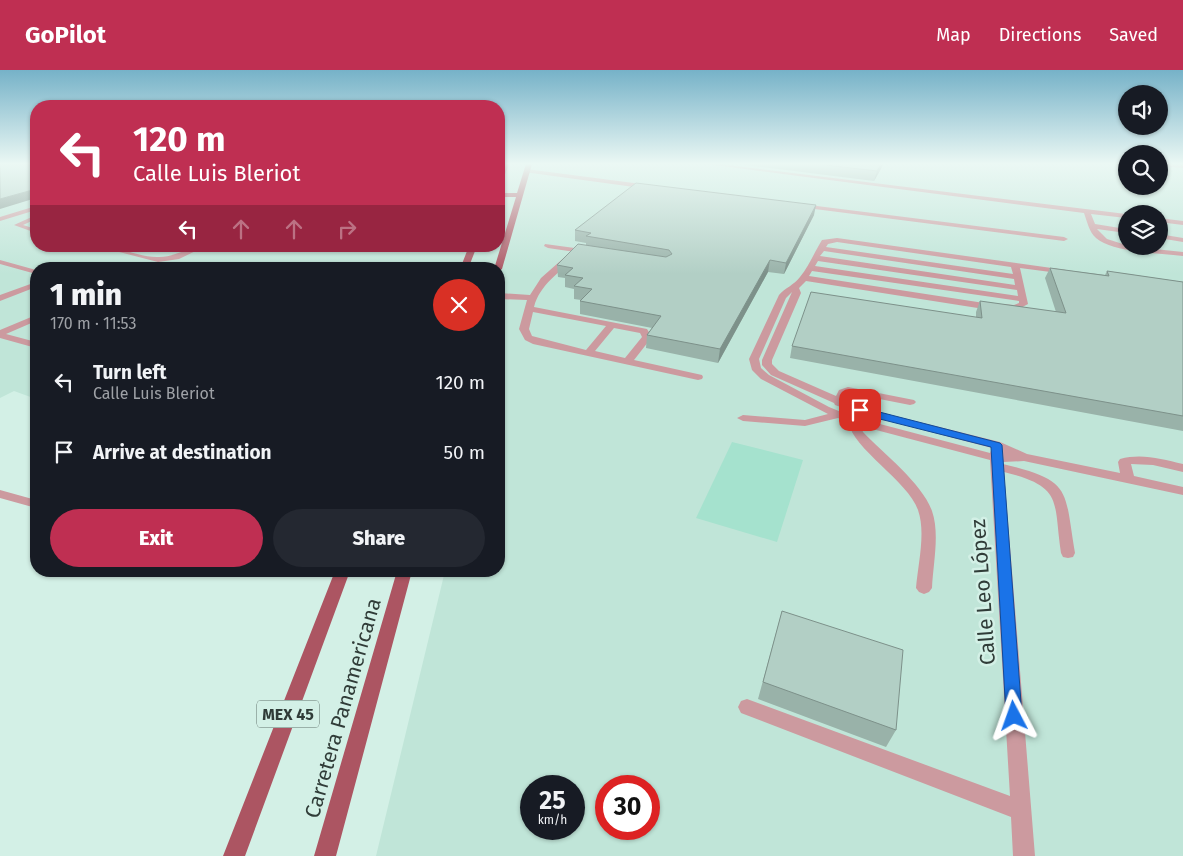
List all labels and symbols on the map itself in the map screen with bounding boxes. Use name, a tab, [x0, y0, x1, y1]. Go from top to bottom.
pin	[839, 389, 881, 431]
street label: Calle Leo López	[965, 518, 1001, 666]
street label: Carretera Panamericana	[299, 595, 387, 821]
position arrow	[987, 689, 1039, 741]
road number: MEX 45	[257, 700, 319, 728]
speed limit sign: 30	[595, 775, 660, 840]

